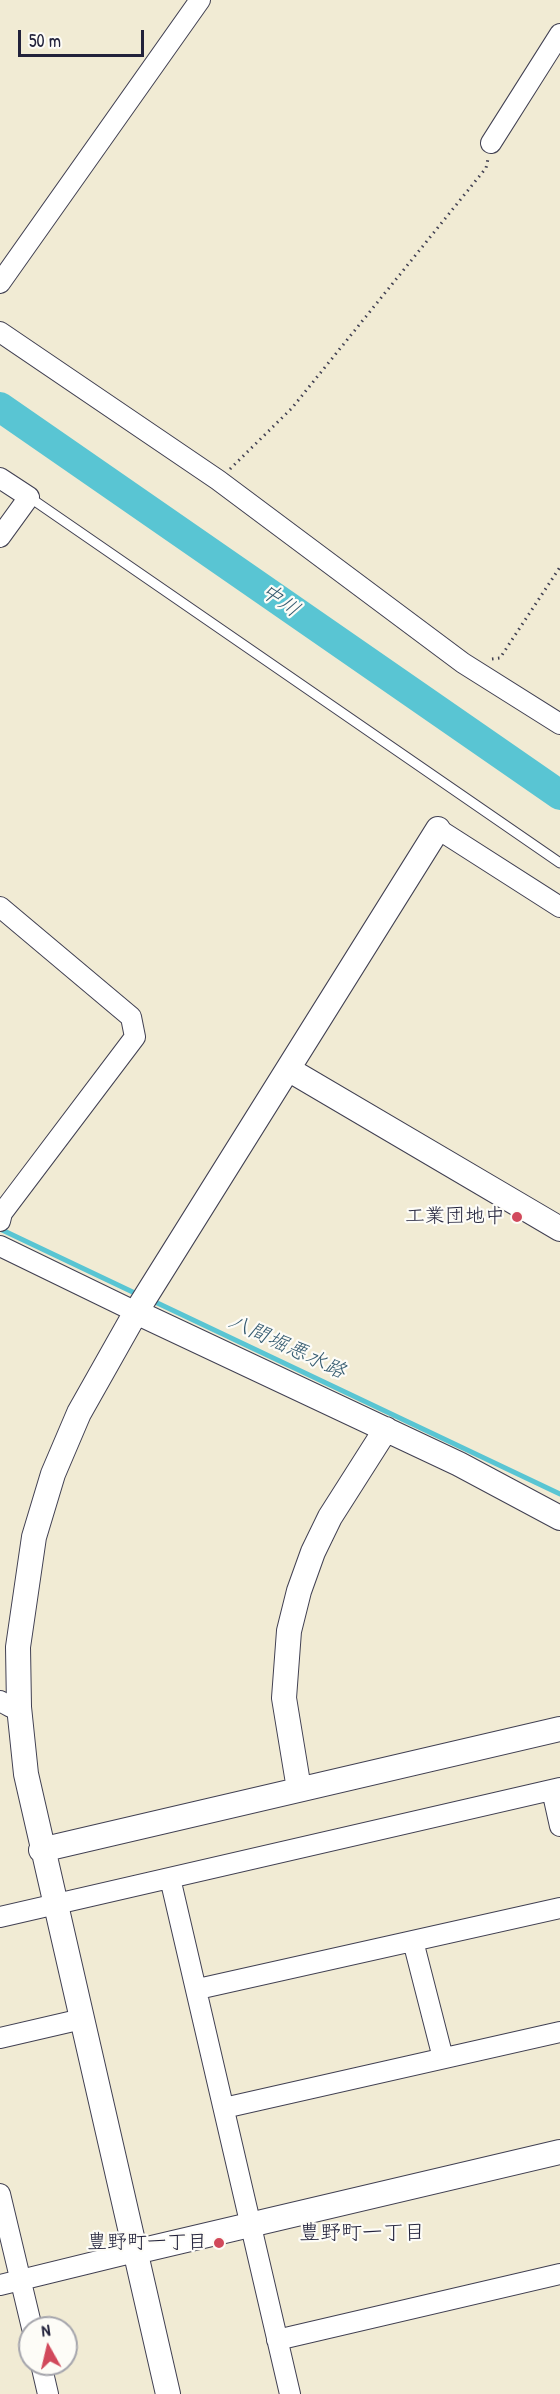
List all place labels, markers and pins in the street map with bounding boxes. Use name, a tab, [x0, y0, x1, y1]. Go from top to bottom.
place label: 工業団地中	[405, 1205, 505, 1229]
marker: 工業団地中	[510, 1210, 524, 1224]
place label: 豊野町一丁目	[87, 2231, 207, 2255]
marker: 豊野町一丁目	[212, 2236, 226, 2250]

